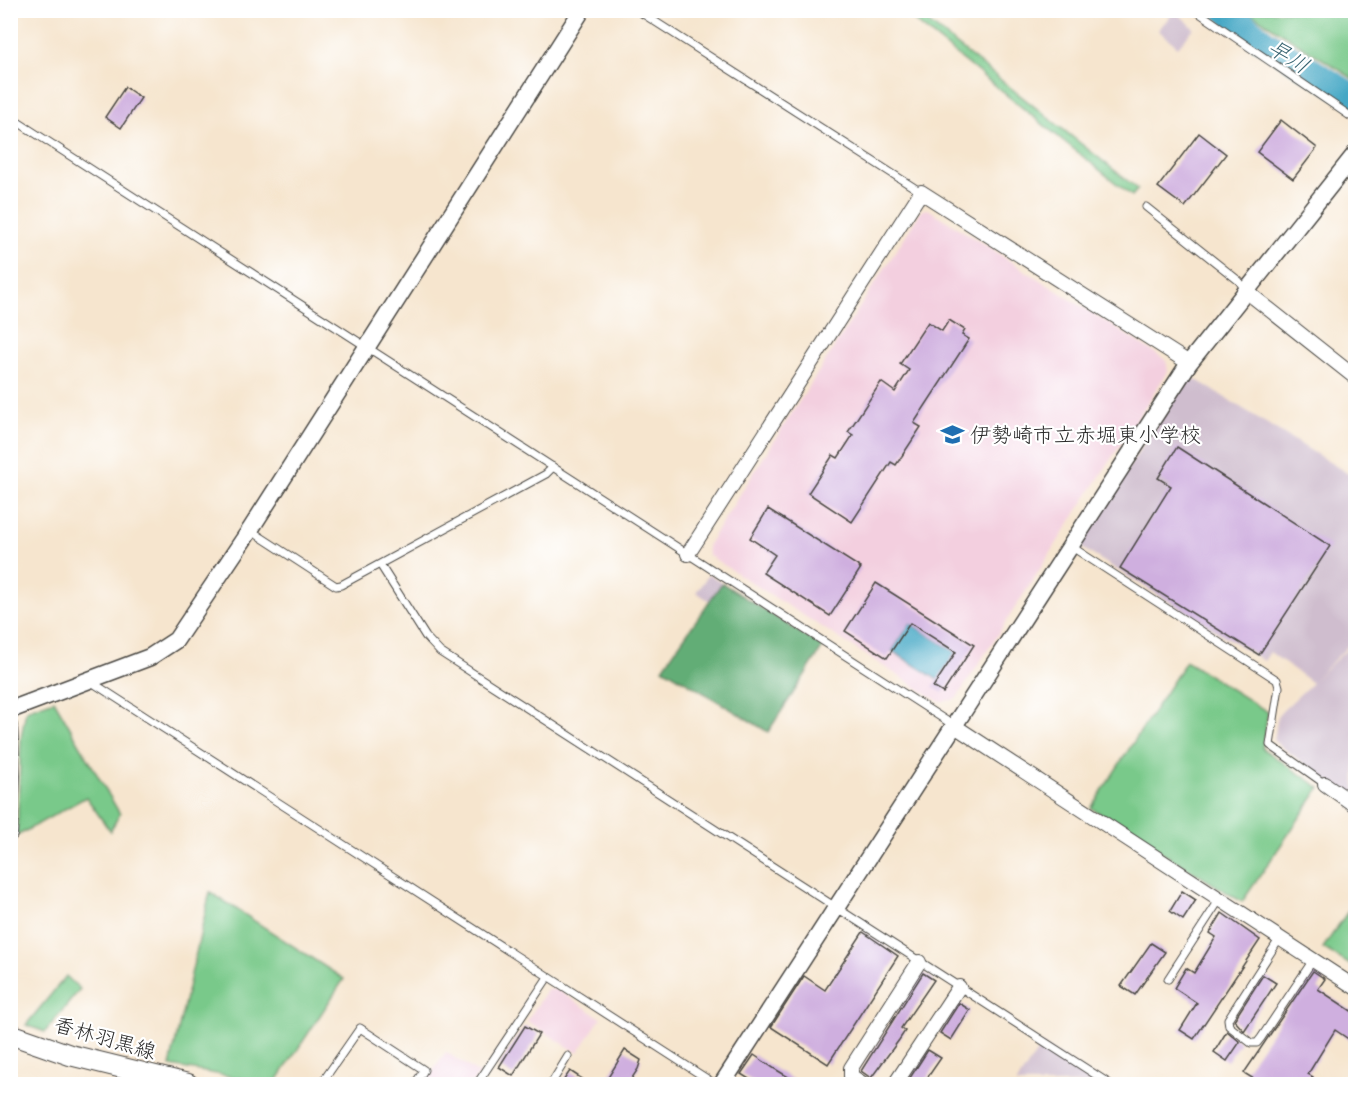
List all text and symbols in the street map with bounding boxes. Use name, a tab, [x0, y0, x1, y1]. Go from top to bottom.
water label: 早川	[1260, 33, 1315, 84]
school or university icon: 伊勢崎市立赤堀東小学校	[939, 422, 965, 448]
place label: 伊勢崎市立赤堀東小学校	[970, 422, 1201, 452]
street label: 香林羽黒線	[50, 1011, 159, 1069]

